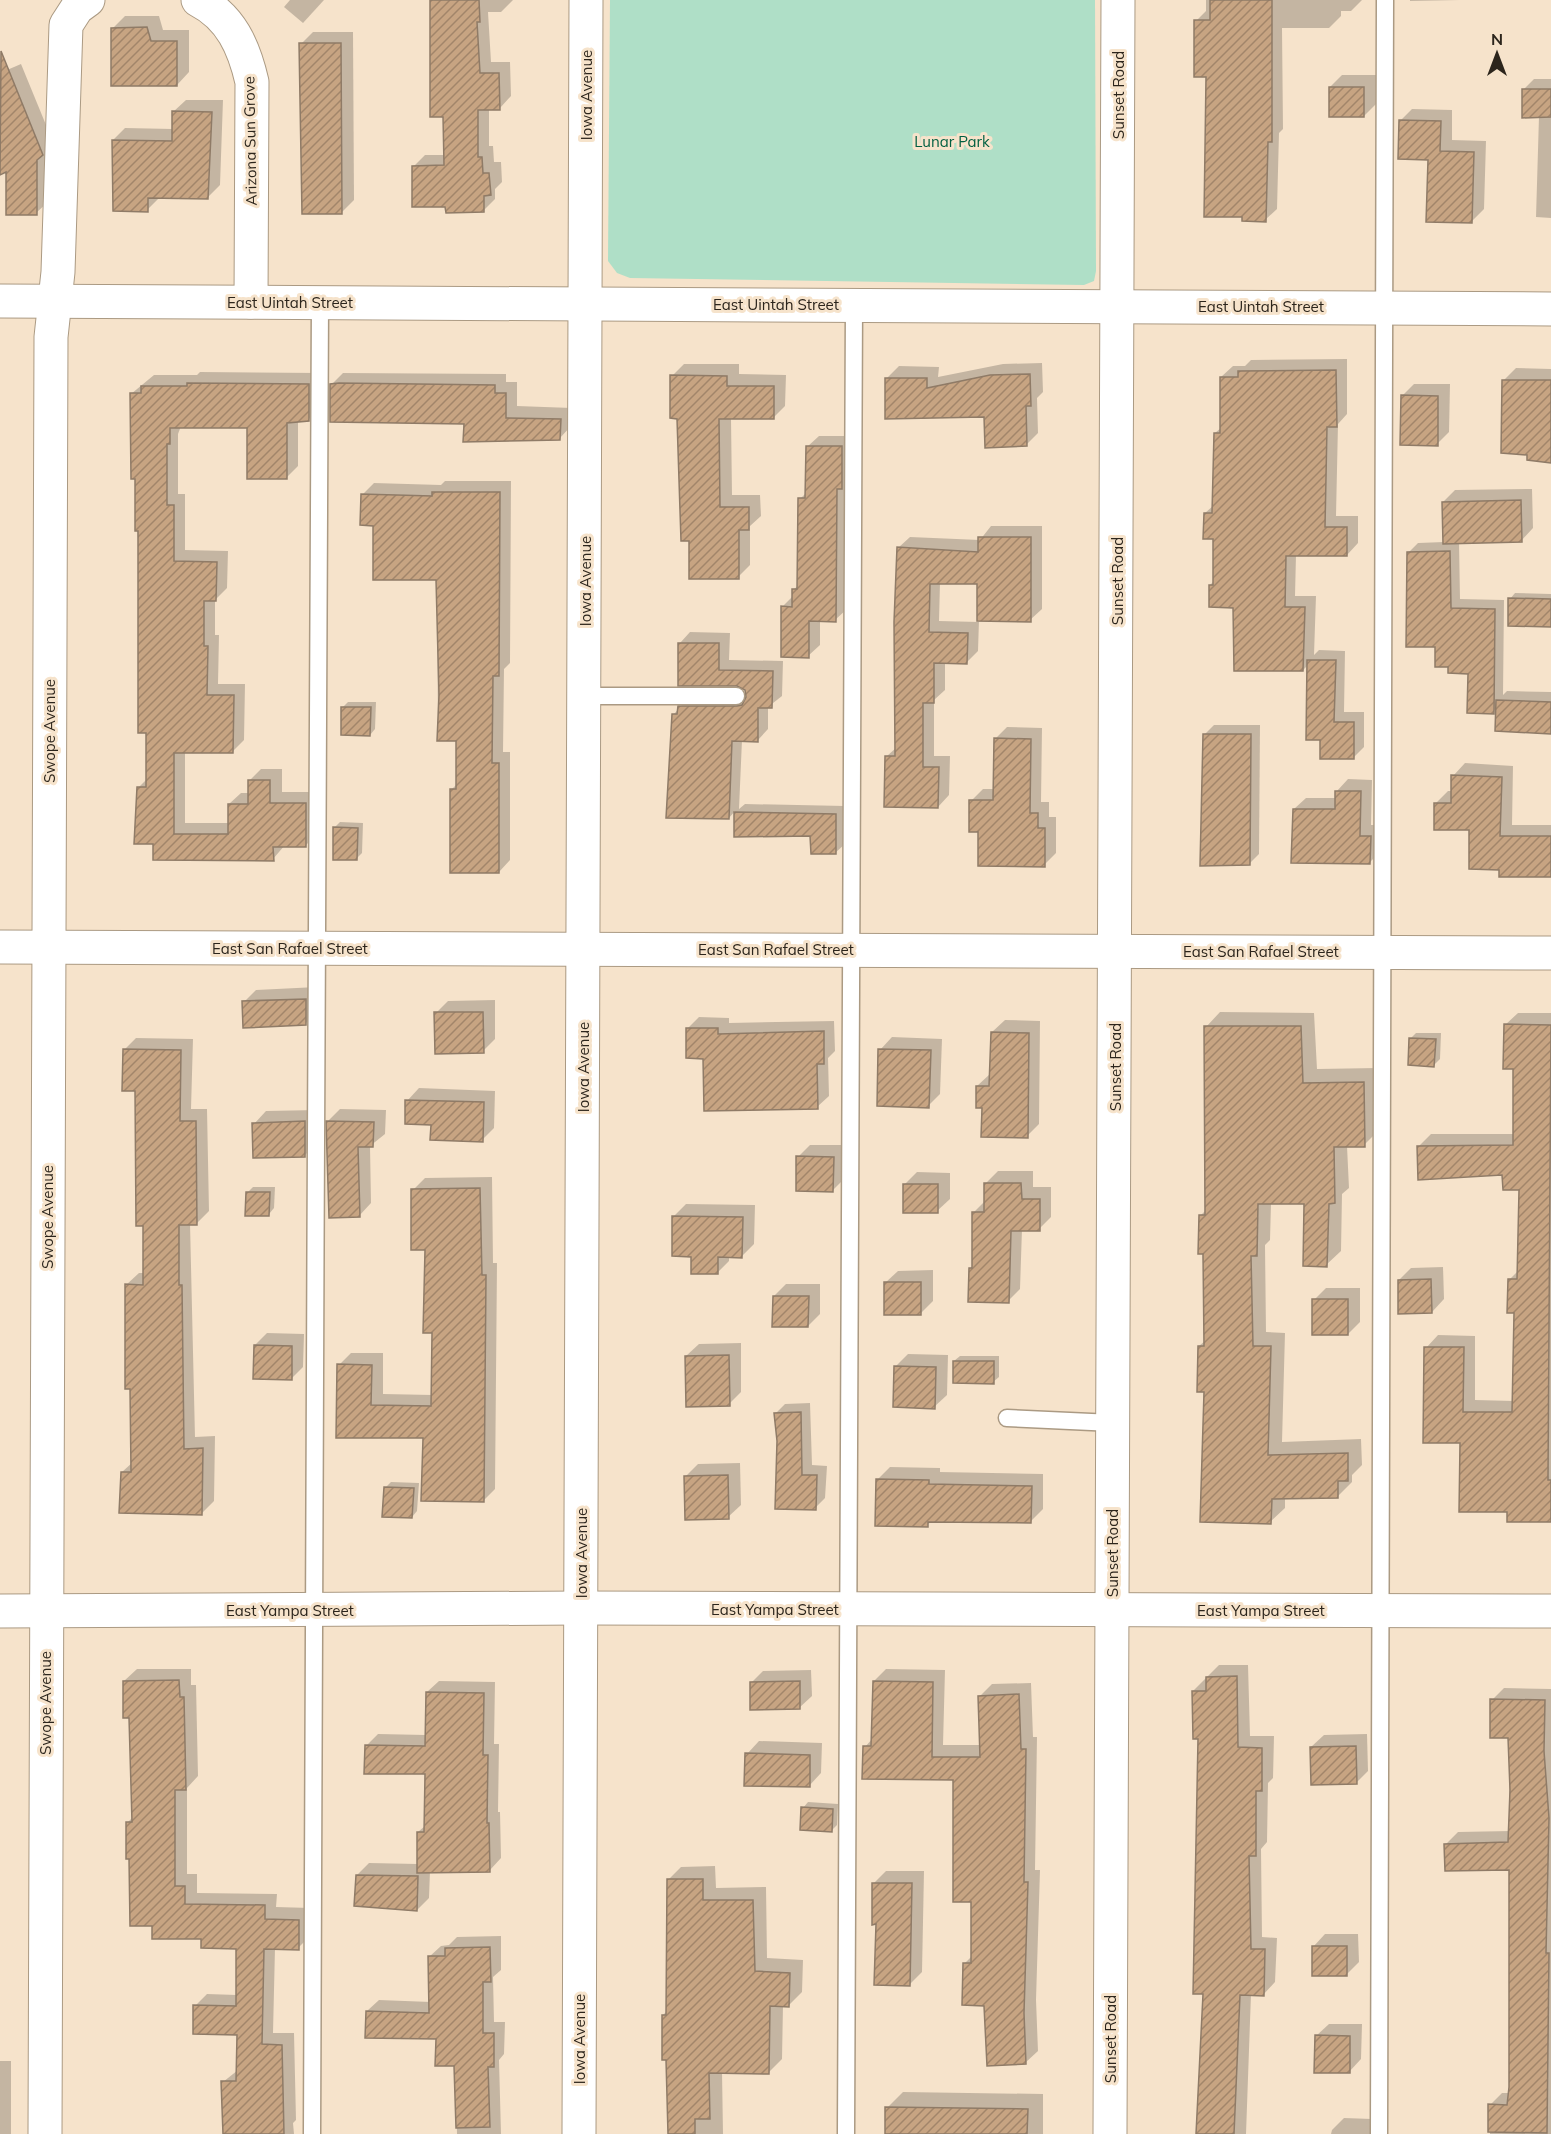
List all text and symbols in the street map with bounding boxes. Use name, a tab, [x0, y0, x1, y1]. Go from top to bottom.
north arrow	[1467, 24, 1527, 84]
text: N	[1491, 29, 1503, 49]
street label: Iowa Avenue	[577, 50, 596, 140]
street label: Sunset Road	[1109, 51, 1128, 139]
street label: Arizona Sun Grove	[239, 76, 261, 206]
park label: Lunar Park	[914, 132, 990, 151]
street label: East Uintah Street	[227, 293, 353, 312]
street label: East Uintah Street	[713, 295, 839, 314]
street label: East Uintah Street	[1198, 297, 1324, 316]
street label: Iowa Avenue	[576, 536, 595, 626]
street label: Sunset Road	[1108, 537, 1127, 625]
street label: Swope Avenue	[40, 679, 59, 783]
street label: East San Rafael Street	[212, 939, 368, 958]
street label: East San Rafael Street	[698, 940, 854, 959]
street label: East San Rafael Street	[1183, 942, 1339, 961]
street label: Iowa Avenue	[574, 1022, 593, 1112]
street label: Sunset Road	[1106, 1023, 1125, 1111]
street label: Swope Avenue	[38, 1165, 57, 1269]
street label: Iowa Avenue	[572, 1508, 591, 1598]
street label: Sunset Road	[1103, 1509, 1122, 1597]
street label: East Yampa Street	[711, 1600, 839, 1619]
street label: East Yampa Street	[226, 1601, 354, 1620]
street label: East Yampa Street	[1197, 1601, 1325, 1620]
street label: Swope Avenue	[36, 1651, 55, 1755]
street label: Iowa Avenue	[570, 1994, 589, 2084]
street label: Sunset Road	[1101, 1995, 1120, 2083]

